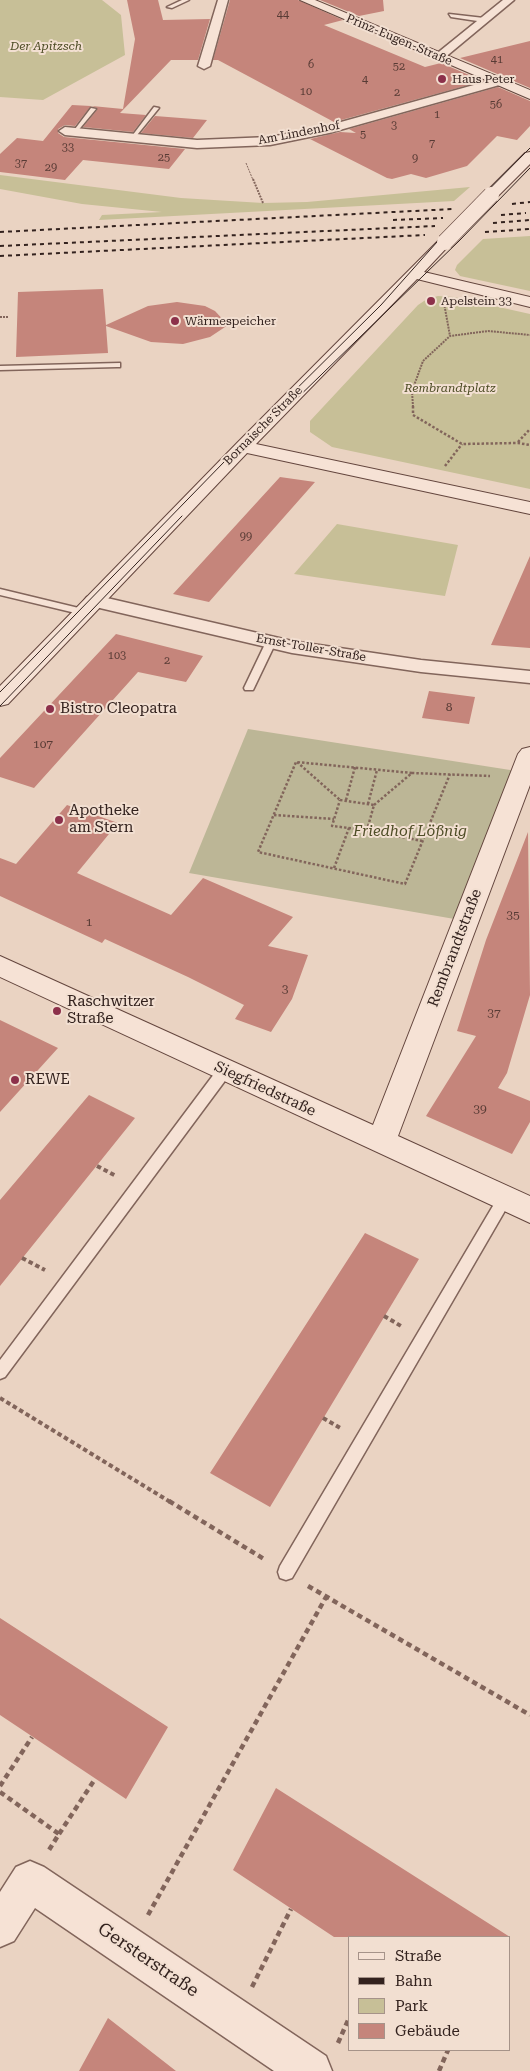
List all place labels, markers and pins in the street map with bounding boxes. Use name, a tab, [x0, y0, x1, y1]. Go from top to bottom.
place label: Haus Peter	[452, 72, 514, 86]
marker: Haus Peter	[436, 73, 448, 85]
place label: Apelstein 33	[441, 294, 512, 308]
marker: Apelstein 33	[425, 295, 437, 307]
place label: Wärmespeicher	[185, 314, 276, 328]
marker: Wärmespeicher	[169, 315, 181, 327]
place label: Bistro Cleopatra	[60, 700, 177, 718]
marker: Bistro Cleopatra	[44, 703, 56, 715]
place label: Apotheke am Stern	[69, 802, 139, 837]
marker: Apotheke am Stern	[53, 814, 65, 826]
place label: Raschwitzer Straße	[67, 993, 155, 1028]
marker: Raschwitzer Straße	[51, 1005, 63, 1017]
place label: REWE	[25, 1071, 70, 1089]
marker: REWE	[9, 1074, 21, 1086]

